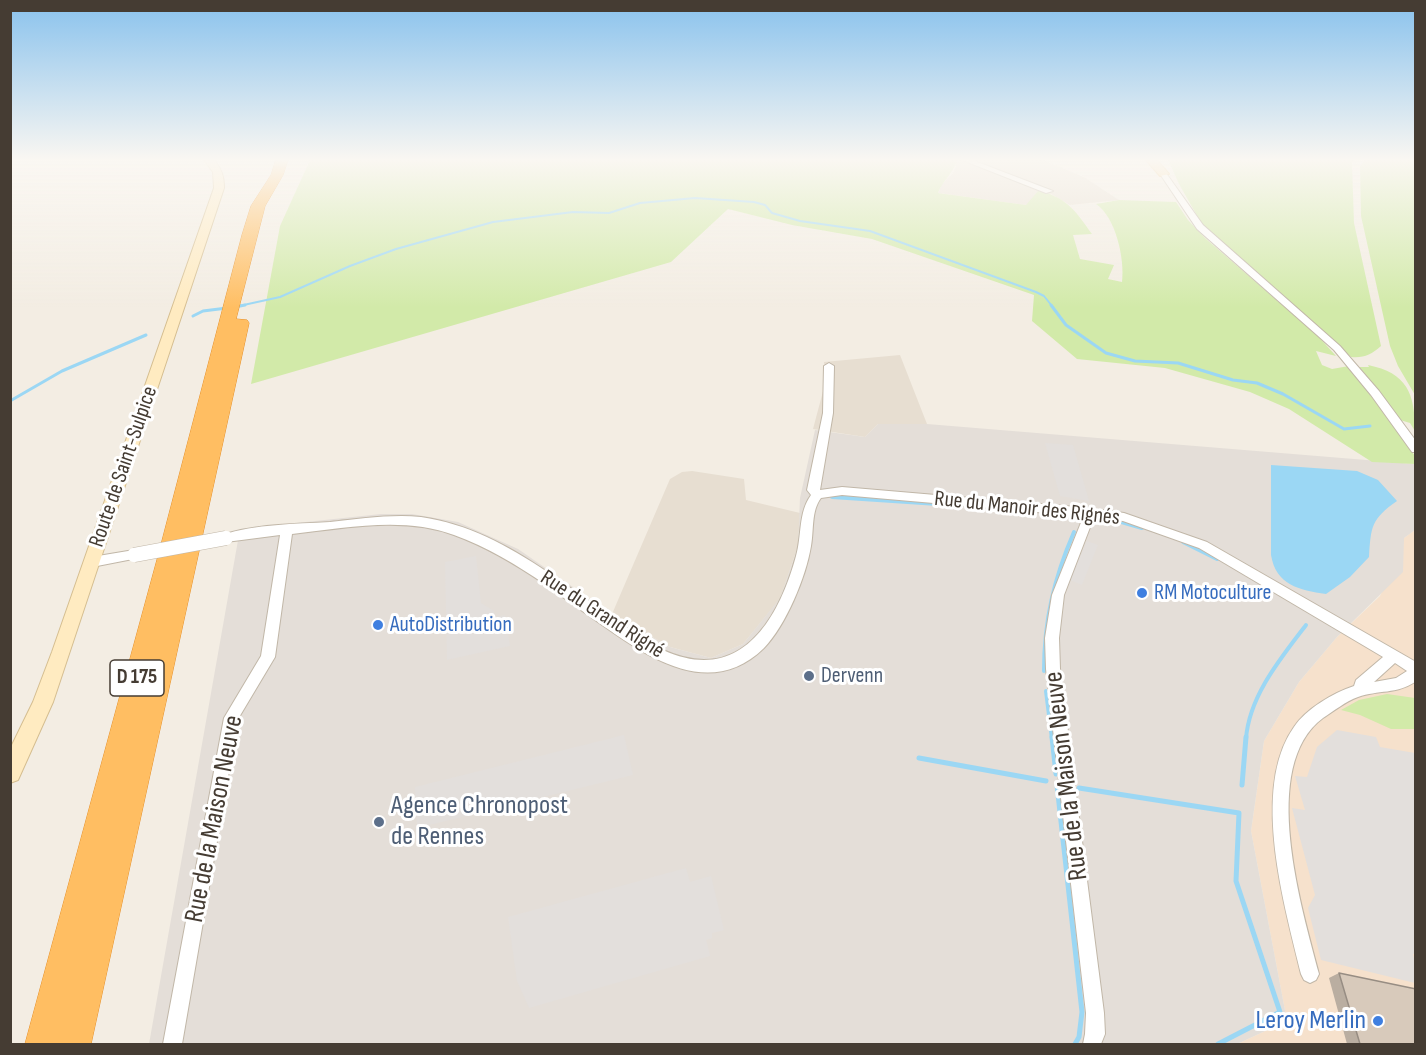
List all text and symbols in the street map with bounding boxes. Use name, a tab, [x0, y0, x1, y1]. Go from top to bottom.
street label: Route de Saint-Sulpice	[84, 383, 164, 551]
street label: Rue du Manoir des Rignés	[933, 486, 1121, 532]
street label: Rue du Grand Rigné	[535, 565, 669, 665]
place label: RM Motoculture	[1154, 580, 1271, 606]
marker: RM Motoculture	[1135, 586, 1149, 600]
place label: AutoDistribution	[390, 612, 512, 638]
marker: AutoDistribution	[371, 618, 385, 632]
road number: D 175	[110, 660, 164, 696]
place label: Dervenn	[821, 663, 883, 689]
marker: Dervenn	[802, 669, 816, 683]
street label: Rue de la Maison Neuve	[1038, 670, 1096, 882]
street label: Rue de la Maison Neuve	[179, 713, 251, 925]
place label: Agence Chronopost de Rennes	[391, 790, 568, 853]
marker: Agence Chronopost de Rennes	[372, 815, 386, 829]
place label: Leroy Merlin	[1256, 1005, 1366, 1037]
marker: Leroy Merlin	[1371, 1014, 1385, 1028]

